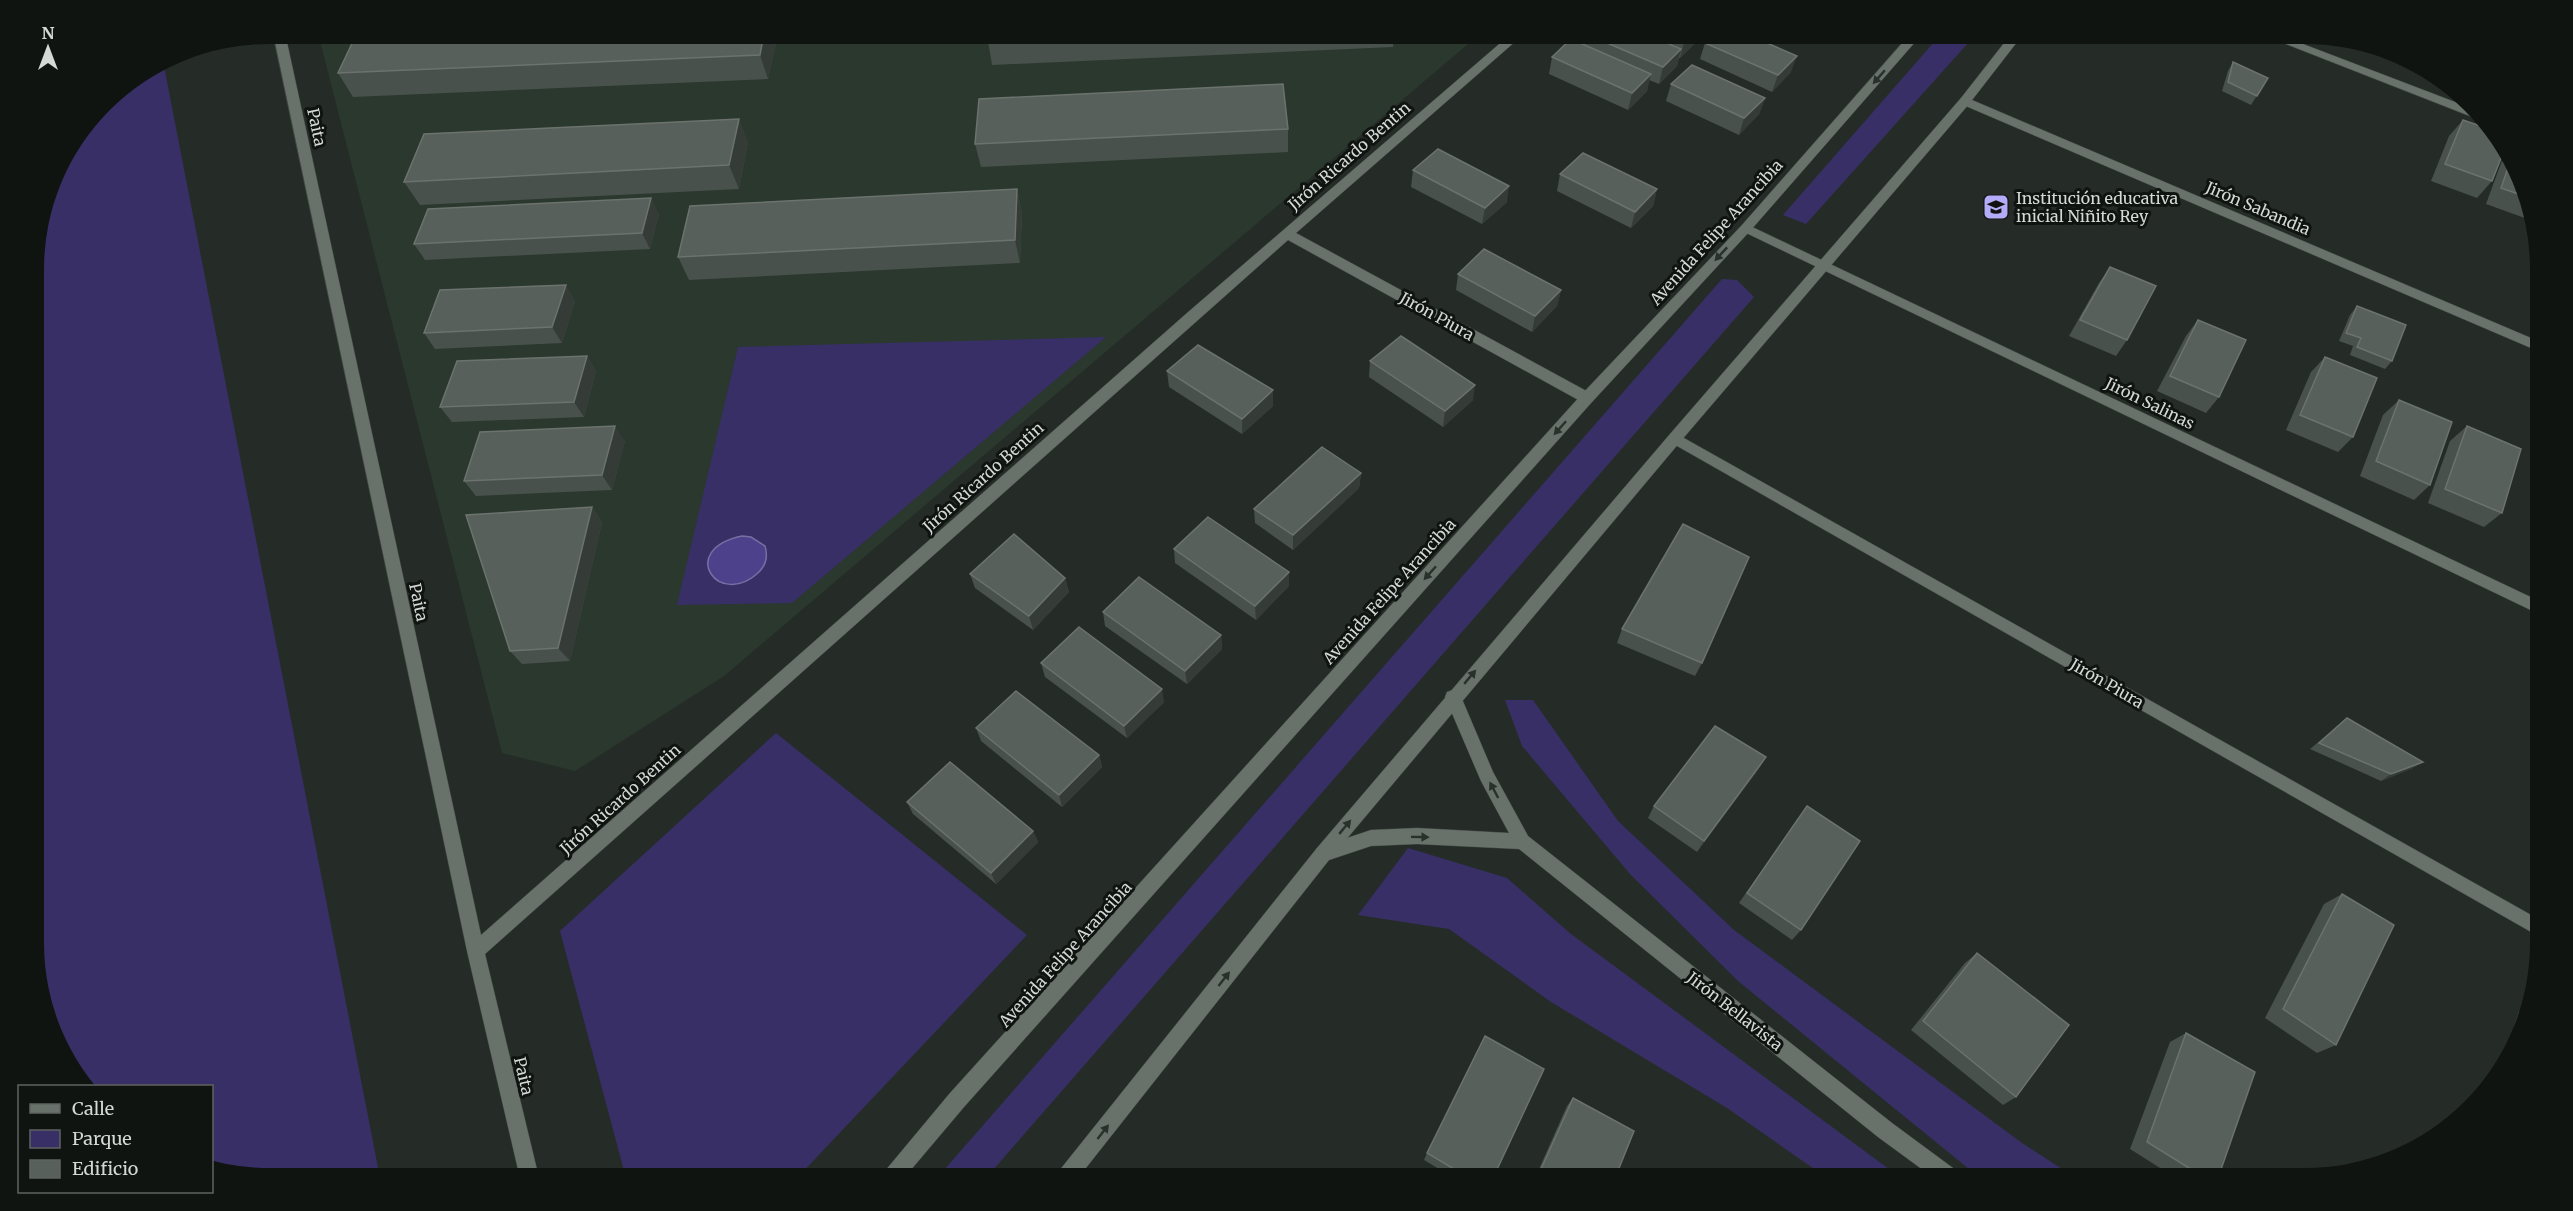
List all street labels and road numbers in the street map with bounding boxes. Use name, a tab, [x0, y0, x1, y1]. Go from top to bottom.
street label: Jirón Ricardo Bentin	[1283, 97, 1415, 215]
street label: Paita	[303, 106, 331, 148]
street label: Avenida Felipe Arancibia	[1645, 155, 1787, 310]
street label: Jirón Sabandia	[2202, 177, 2314, 239]
street label: Jirón Piura	[1395, 287, 1478, 345]
street label: Jirón Salinas	[2101, 372, 2198, 433]
street label: Jirón Ricardo Bentin	[918, 417, 1048, 537]
street label: Avenida Felipe Arancibia	[1318, 514, 1460, 669]
street label: Paita	[405, 581, 433, 623]
street label: Jirón Piura	[2066, 653, 2148, 712]
street label: Jirón Ricardo Bentin	[555, 739, 685, 859]
street label: Avenida Felipe Arancibia	[994, 877, 1136, 1032]
street label: Jirón Bellavista	[1682, 967, 1787, 1055]
street label: Paita	[510, 1055, 538, 1097]

